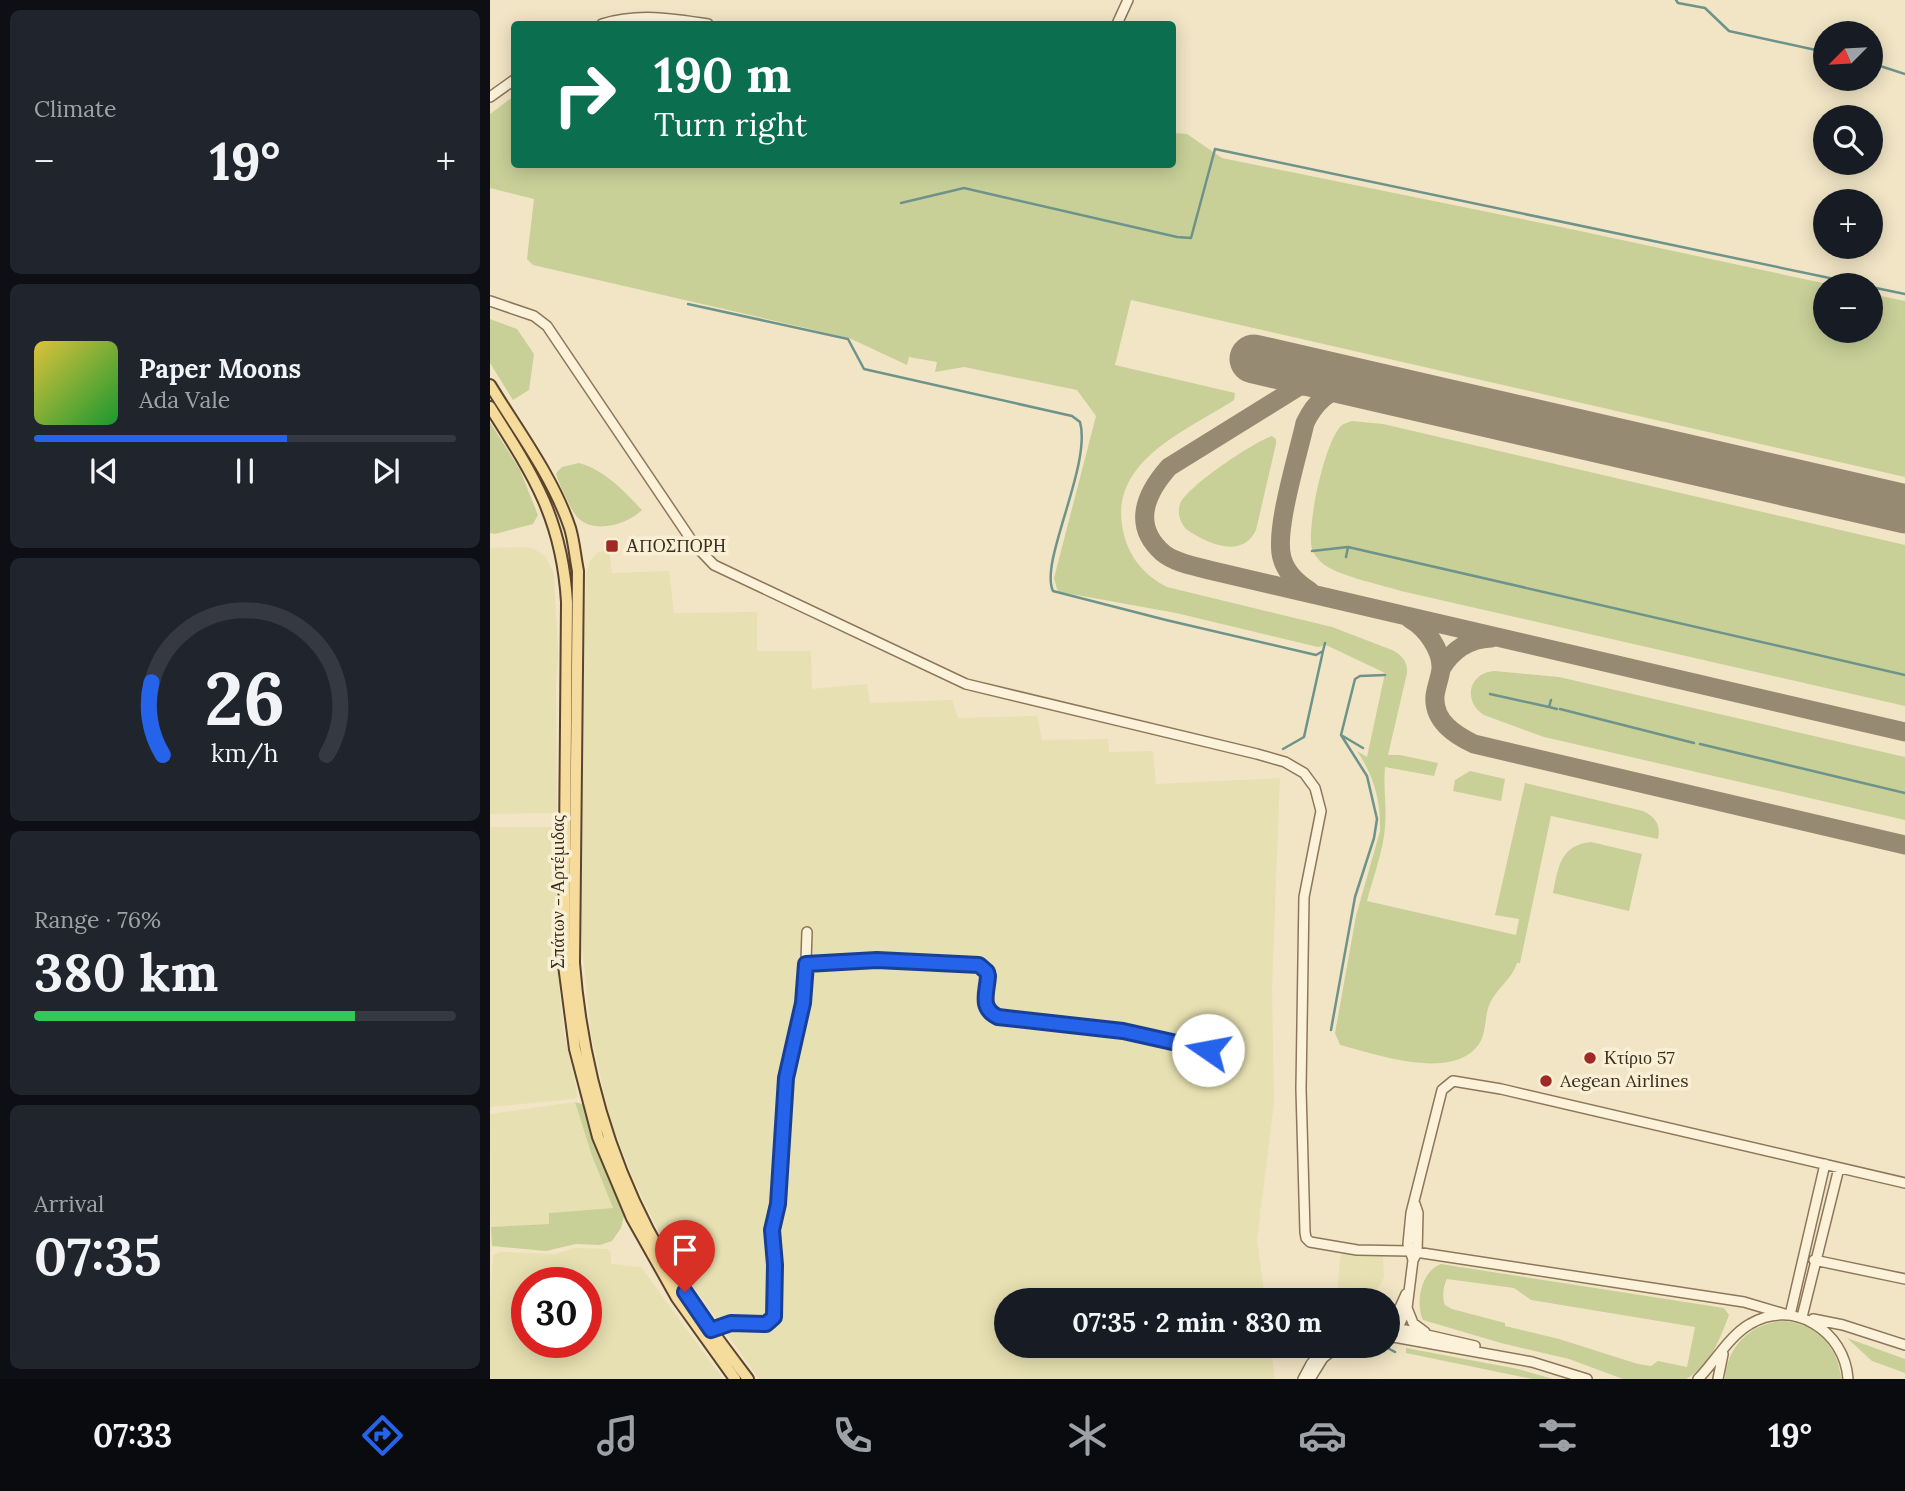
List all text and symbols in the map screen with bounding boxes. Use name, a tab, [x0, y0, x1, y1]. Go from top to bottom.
north arrow	[1813, 21, 1883, 91]
map controls	[1813, 21, 1883, 343]
text: 190 m	[654, 43, 791, 105]
icon: right	[539, 49, 630, 140]
text: Climate	[34, 94, 116, 123]
text: Turn right	[654, 104, 807, 145]
button: search	[1813, 105, 1883, 175]
text: 19°	[210, 128, 280, 194]
text: −	[34, 137, 54, 185]
text: +	[436, 137, 456, 185]
button: +	[1813, 189, 1883, 259]
button: −	[1813, 273, 1883, 343]
text: Paper Moons	[139, 352, 301, 385]
text: Ada Vale	[139, 385, 230, 414]
icon: previous	[85, 452, 123, 490]
icon: pause	[226, 452, 264, 490]
icon: next	[367, 452, 405, 490]
place label: ΑΠΟΣΠΟΡΗ	[626, 534, 726, 557]
marker: ΑΠΟΣΠΟΡΗ	[604, 538, 620, 554]
text: 26	[205, 653, 285, 746]
text: km/h	[211, 737, 279, 769]
street label: Σπάτων - Αρτέμιδας	[546, 815, 569, 969]
text: Range · 76%	[34, 905, 161, 934]
text: 380 km	[34, 939, 218, 1005]
position arrow	[1171, 1013, 1245, 1087]
place label: Κτίριο 57	[1604, 1046, 1675, 1069]
marker: Κτίριο 57	[1582, 1050, 1598, 1066]
place label: Aegean Airlines	[1559, 1069, 1689, 1092]
marker: Aegean Airlines	[1538, 1073, 1554, 1089]
text: Arrival	[34, 1189, 104, 1218]
pin	[655, 1220, 715, 1292]
text: 07:35	[34, 1223, 162, 1289]
icon: arrive	[666, 1231, 704, 1269]
speed limit sign: 30	[511, 1267, 602, 1358]
text: 07:35 · 2 min · 830 m	[1072, 1306, 1322, 1339]
icon: directions	[358, 1411, 407, 1460]
icon: music	[593, 1411, 642, 1460]
icon: phone	[828, 1411, 877, 1460]
icon: climate	[1063, 1411, 1112, 1460]
icon: car	[1298, 1411, 1347, 1460]
icon: filters	[1533, 1411, 1582, 1460]
text: 07:33	[93, 1415, 172, 1456]
text: 19°	[1768, 1415, 1812, 1456]

